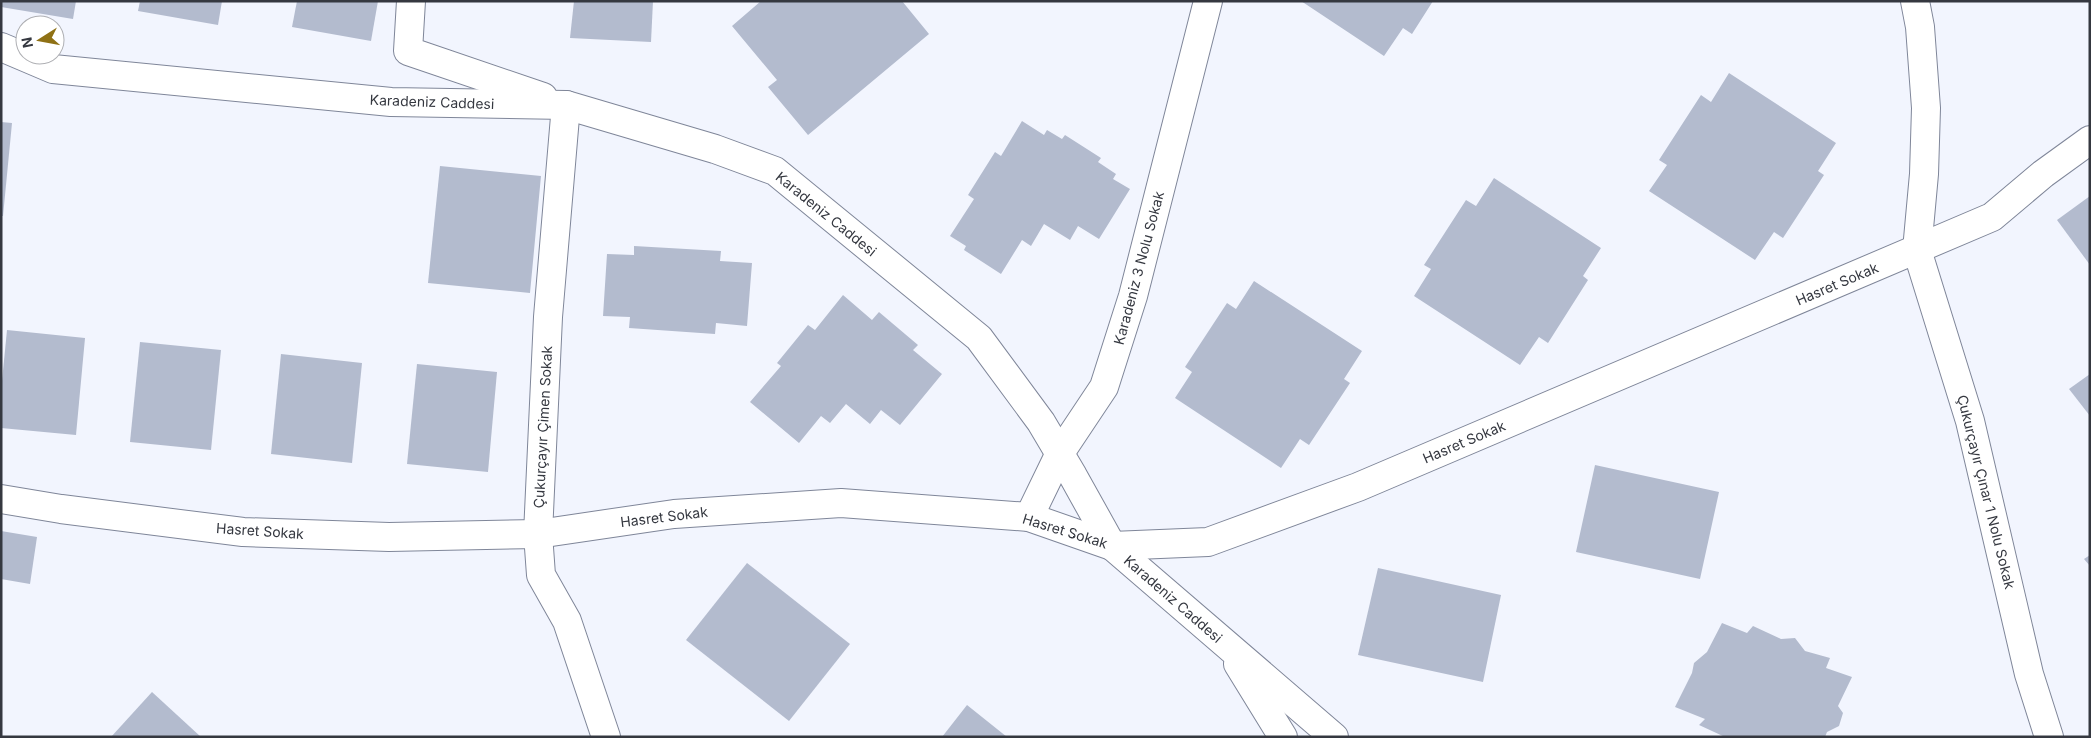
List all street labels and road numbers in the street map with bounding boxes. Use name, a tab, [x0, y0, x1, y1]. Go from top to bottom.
street label: Karadeniz Caddesi	[369, 91, 495, 112]
street label: Karadeniz Caddesi	[773, 168, 880, 259]
street label: Karadeniz 3 Nolu Sokak	[1110, 189, 1167, 346]
street label: Hasret Sokak	[1793, 258, 1881, 309]
street label: Çukurçayır Çimen Sokak	[530, 345, 555, 509]
street label: Çukurçayır Çınar 1 Nolu Sokak	[1954, 393, 2019, 591]
street label: Hasret Sokak	[1420, 416, 1508, 467]
street label: Hasret Sokak	[619, 503, 709, 530]
street label: Hasret Sokak	[1021, 510, 1110, 552]
street label: Hasret Sokak	[216, 519, 305, 542]
street label: Karadeniz Caddesi	[1121, 551, 1226, 646]

